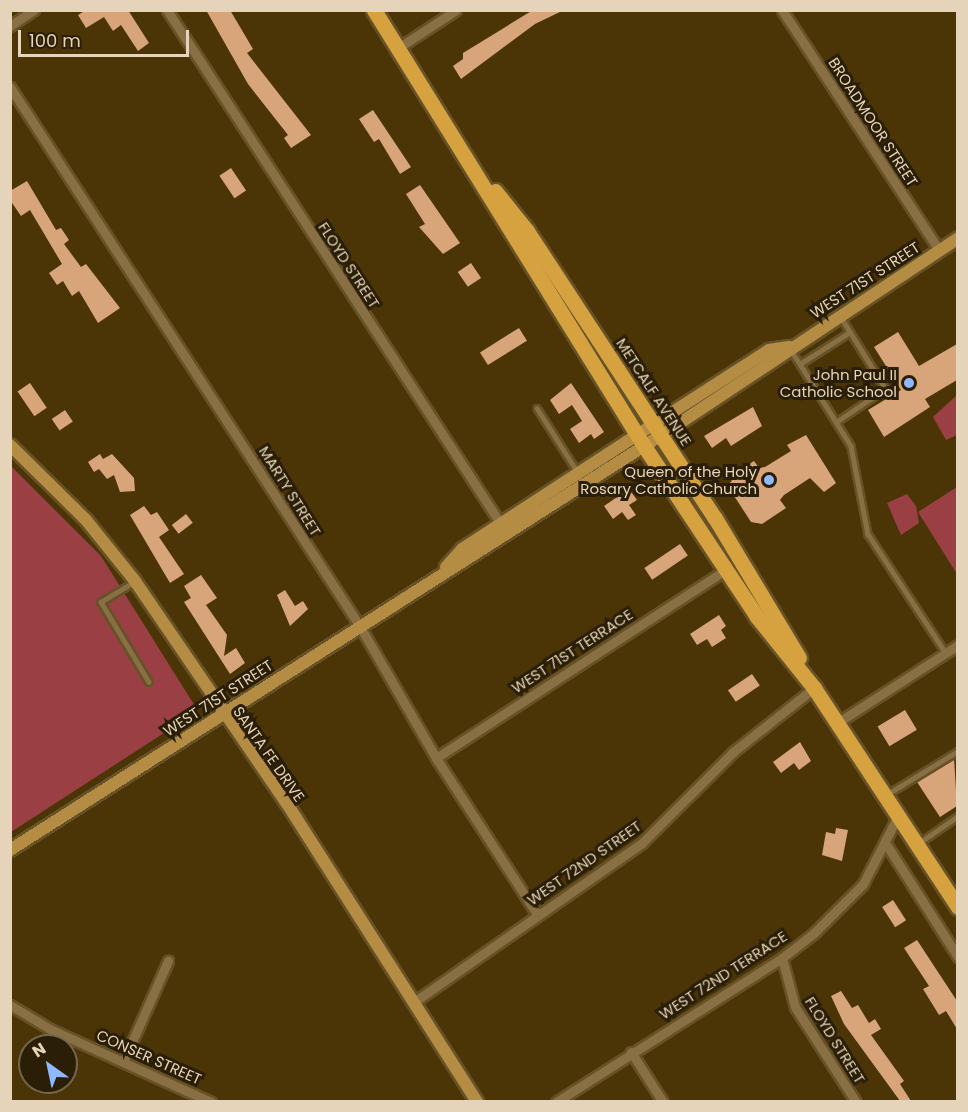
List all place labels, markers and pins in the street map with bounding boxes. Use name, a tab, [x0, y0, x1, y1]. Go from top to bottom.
place label: John Paul II Catholic School	[780, 365, 897, 400]
marker: John Paul II Catholic School	[902, 376, 916, 390]
place label: Queen of the Holy Rosary Catholic Church	[580, 462, 757, 497]
marker: Queen of the Holy Rosary Catholic Church	[762, 473, 776, 487]

